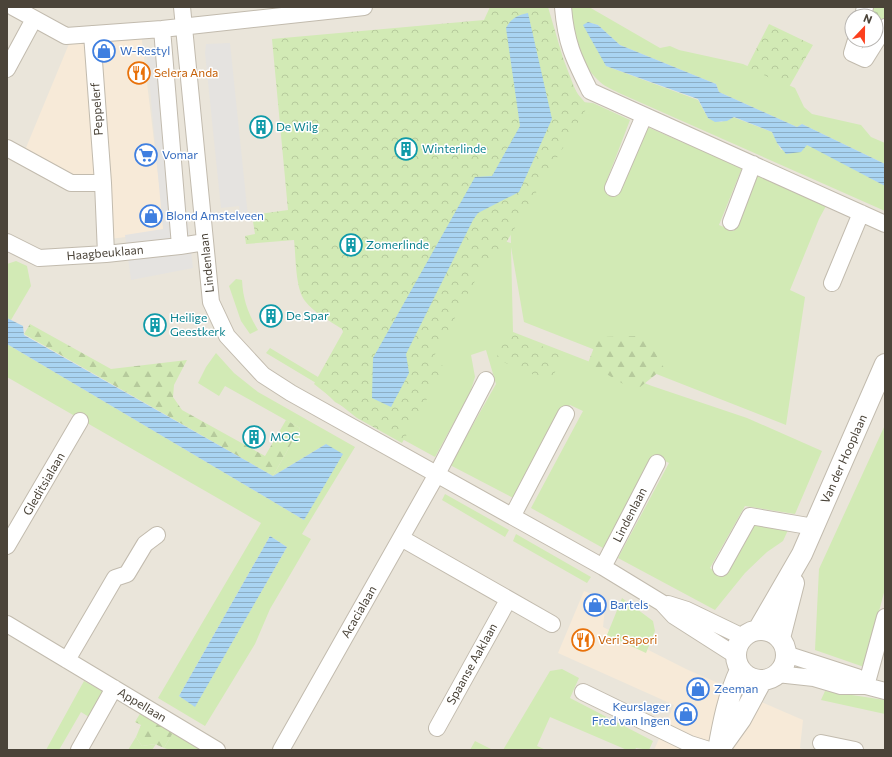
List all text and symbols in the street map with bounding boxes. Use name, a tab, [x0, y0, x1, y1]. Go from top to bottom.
north arrow	[844, 8, 884, 48]
text: N	[862, 11, 874, 26]
shop icon: W-Restyl	[91, 38, 117, 64]
place label: W-Restyl	[120, 43, 170, 57]
restaurant icon: Selera Anda	[126, 60, 152, 86]
place label: Selera Anda	[154, 65, 218, 79]
street label: Peppelerf	[87, 82, 105, 136]
building icon: De Wilg	[248, 114, 274, 140]
place label: De Wilg	[276, 119, 319, 133]
building icon: Winterlinde	[393, 136, 419, 162]
place label: Winterlinde	[422, 141, 486, 155]
supermarket icon: Vomar	[133, 142, 159, 168]
place label: Vomar	[162, 147, 198, 161]
shop icon: Blond Amstelveen	[138, 203, 164, 229]
place label: Blond Amstelveen	[166, 208, 264, 222]
building icon: Zomerlinde	[338, 232, 364, 258]
street label: Lindenlaan	[196, 233, 216, 293]
place label: Zomerlinde	[366, 237, 429, 251]
street label: Haagbeuklaan	[66, 242, 144, 262]
building icon: De Spar	[258, 303, 284, 329]
place label: De Spar	[286, 308, 329, 322]
place label: Heilige Geestkerk	[170, 310, 226, 338]
building icon: Heilige Geestkerk	[142, 312, 168, 338]
street label: Van der Hooplaan	[817, 412, 869, 505]
building icon: MOC	[241, 424, 267, 450]
place label: MOC	[270, 429, 299, 443]
street label: Gleditsialaan	[19, 450, 67, 517]
street label: Lindenlaan	[609, 485, 649, 544]
street label: Acacialaan	[338, 583, 379, 640]
shop icon: Bartels	[582, 592, 608, 618]
place label: Bartels	[610, 597, 649, 611]
street label: Spaanse Aaklaan	[443, 620, 499, 707]
restaurant icon: Veri Sapori	[570, 627, 596, 653]
place label: Veri Sapori	[598, 632, 657, 646]
shop icon: Zeeman	[685, 676, 711, 702]
place label: Zeeman	[714, 681, 758, 695]
street label: Appellaan	[116, 684, 169, 724]
place label: Keurslager Fred van Ingen	[592, 699, 670, 727]
shop icon: Keurslager Fred van Ingen	[673, 701, 699, 727]

